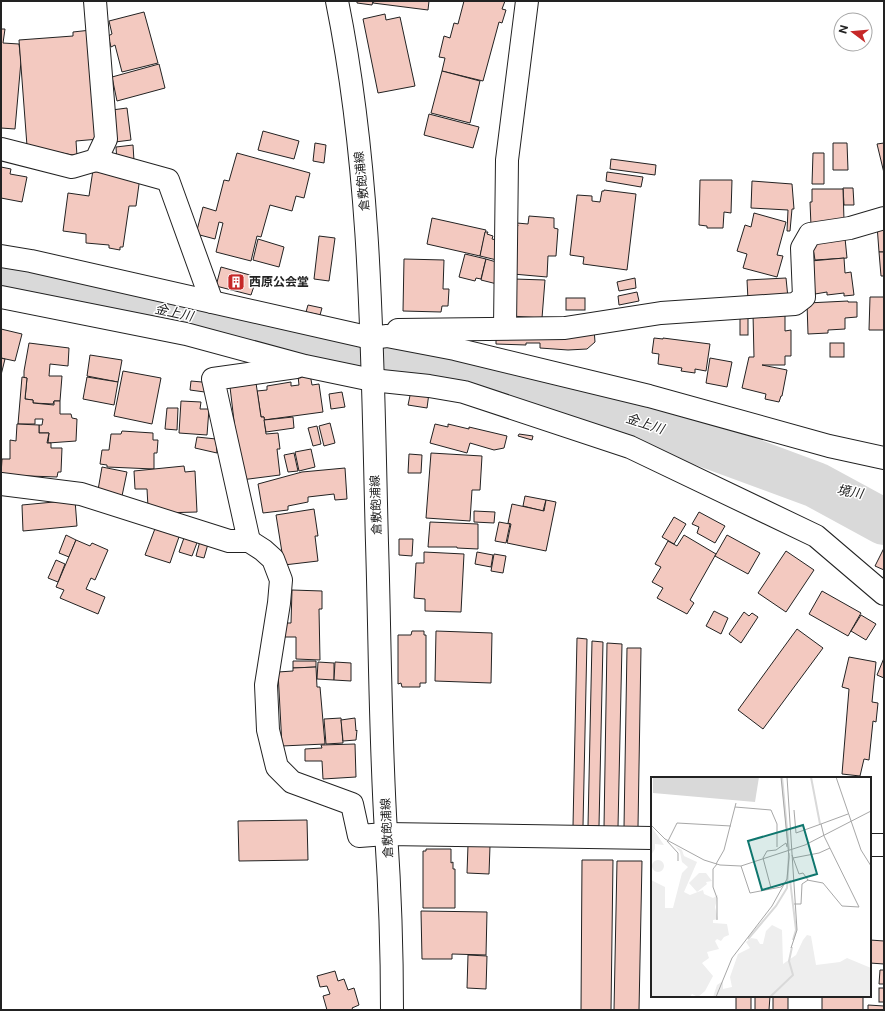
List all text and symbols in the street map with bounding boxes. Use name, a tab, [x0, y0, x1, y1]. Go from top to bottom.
north arrow	[833, 12, 873, 52]
text: N	[836, 23, 850, 35]
street label: 倉敷飽浦線	[352, 150, 372, 212]
building icon: 西原公会堂	[226, 272, 246, 292]
place label: 西原公会堂	[249, 275, 309, 289]
water label: 金上川	[153, 301, 196, 324]
water label: 金上川	[624, 410, 668, 437]
street label: 倉敷飽浦線	[368, 475, 384, 535]
water label: 境川	[836, 482, 866, 501]
inset map	[651, 777, 871, 997]
street label: 倉敷飽浦線	[378, 798, 396, 858]

